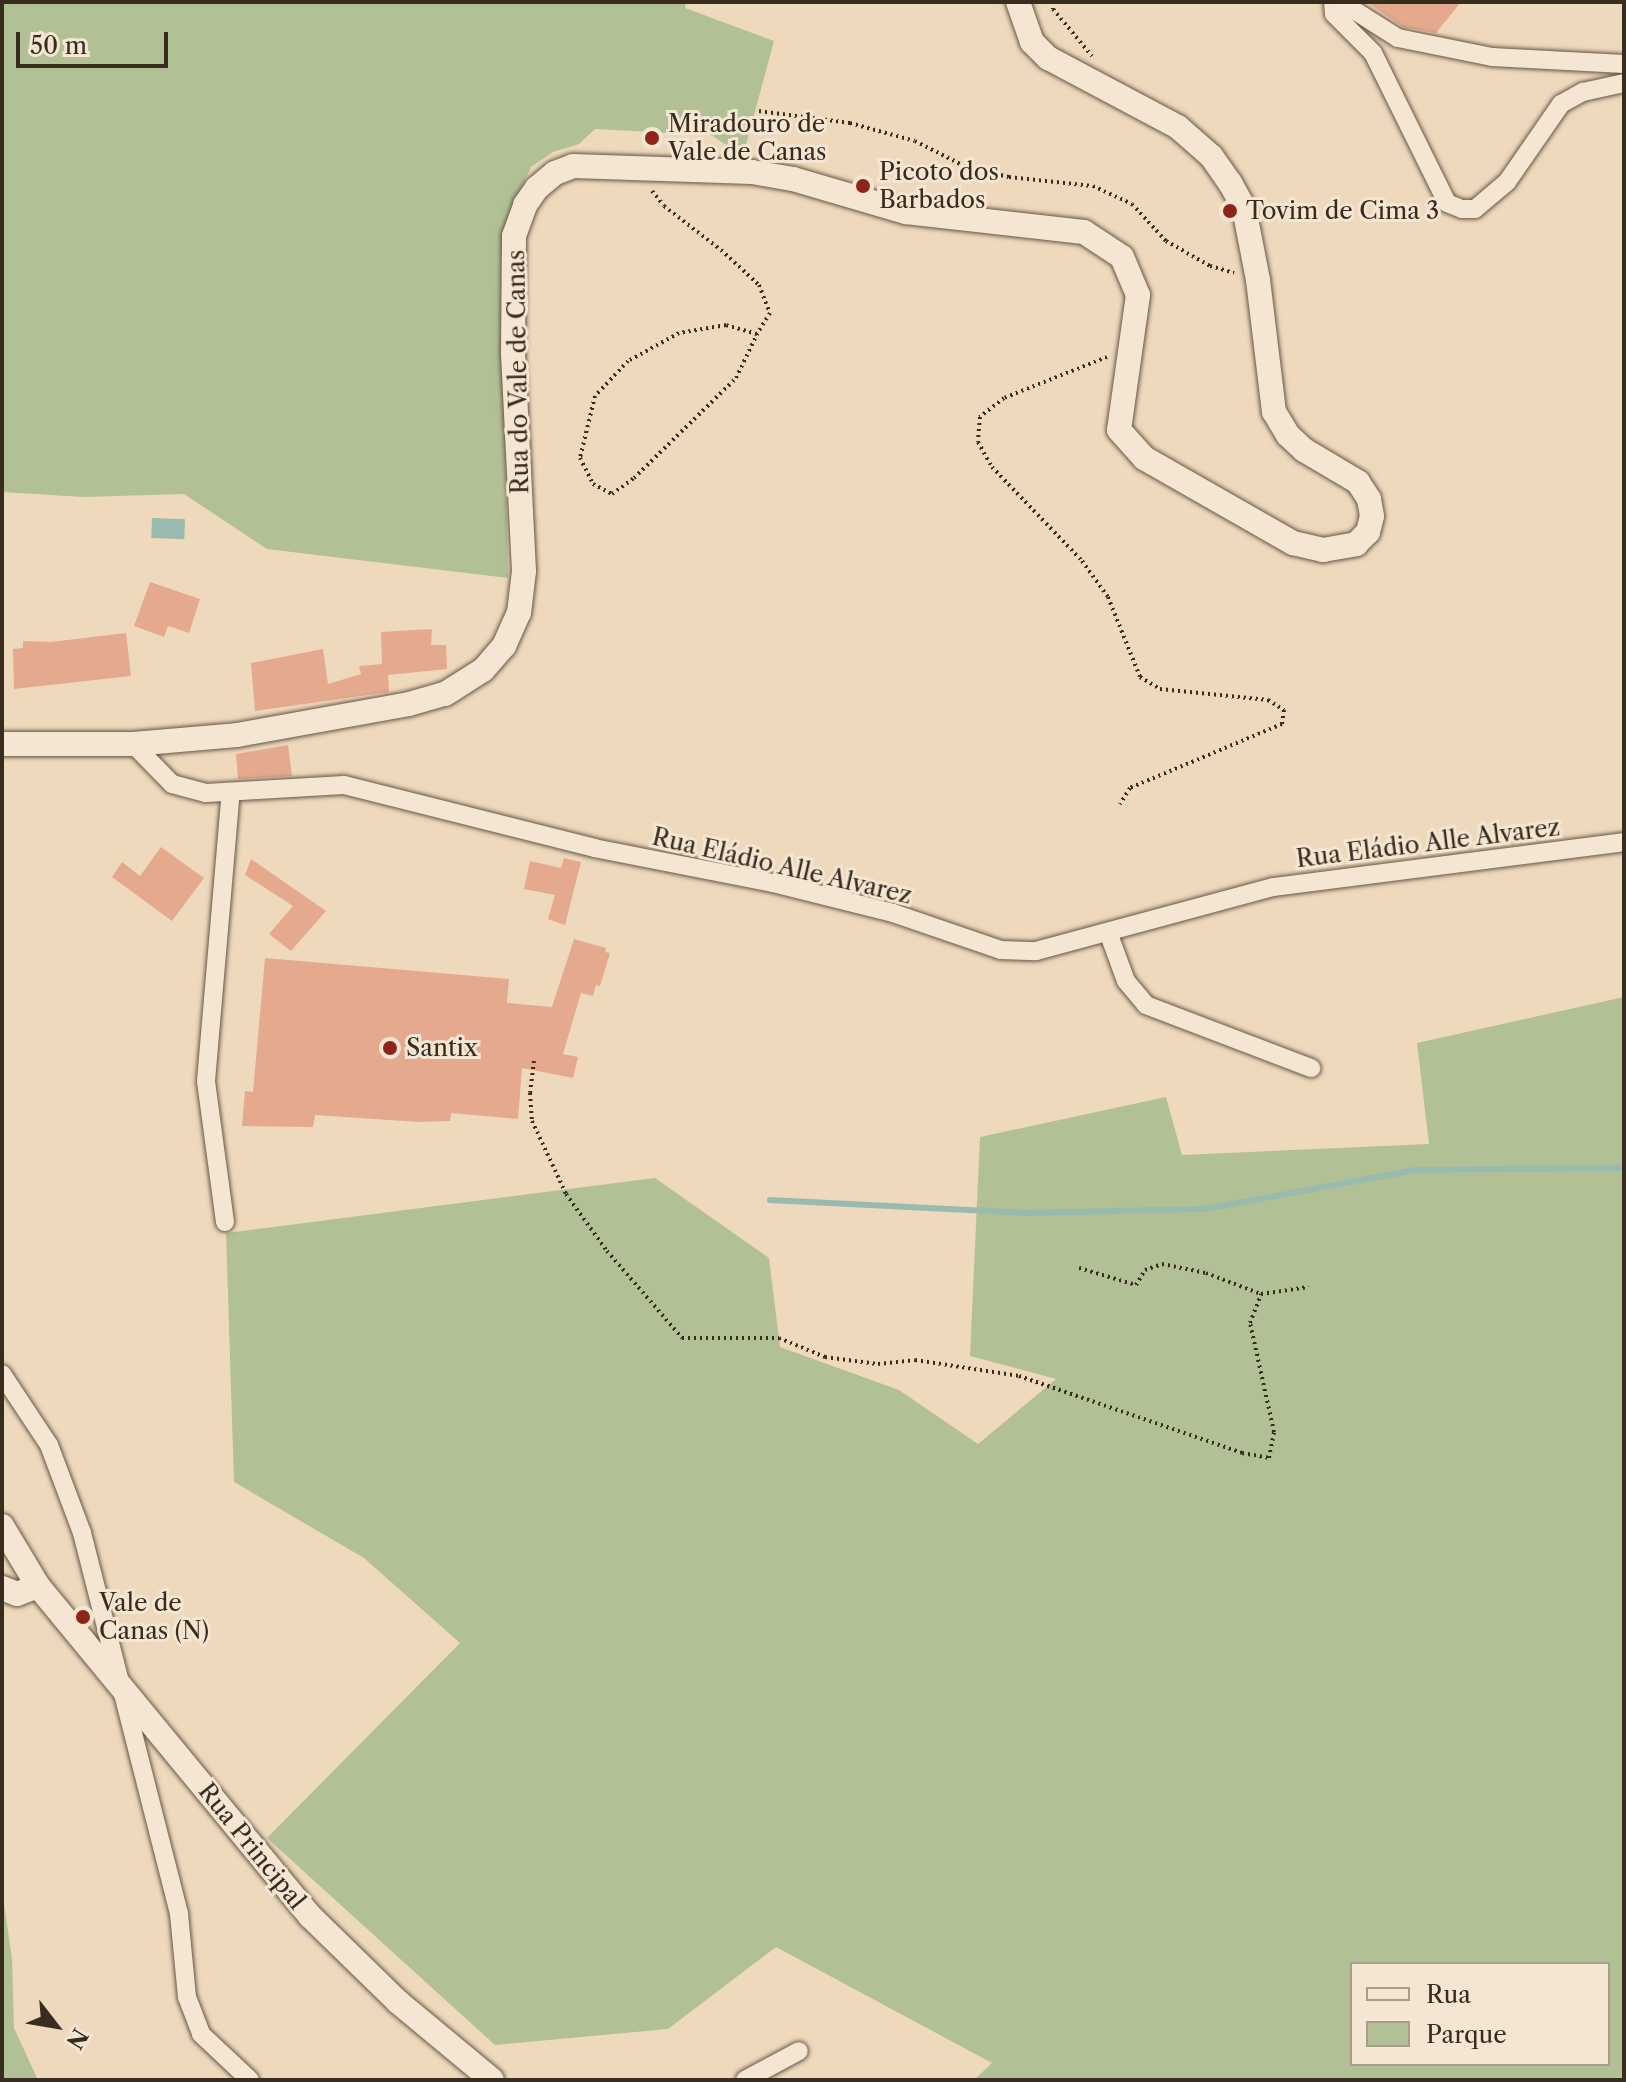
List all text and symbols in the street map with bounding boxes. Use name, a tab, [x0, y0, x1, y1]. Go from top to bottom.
scale bar	[20, 16, 172, 66]
text: 50 m	[30, 31, 87, 60]
place label: Miradouro de Vale de Canas	[668, 110, 826, 166]
marker: Miradouro de Vale de Canas	[643, 129, 661, 147]
place label: Picoto dos Barbados	[879, 158, 999, 214]
marker: Picoto dos Barbados	[854, 177, 872, 195]
place label: Tovim de Cima 3	[1246, 197, 1440, 225]
marker: Tovim de Cima 3	[1221, 202, 1239, 220]
street label: Rua do Vale de Canas	[501, 249, 535, 495]
street label: Rua Eládio Alle Alvarez	[1293, 812, 1563, 874]
street label: Rua Eládio Alle Alvarez	[648, 822, 916, 910]
place label: Santix	[406, 1034, 478, 1062]
marker: Santix	[381, 1039, 399, 1057]
place label: Vale de Canas (N)	[99, 1589, 209, 1645]
marker: Vale de Canas (N)	[74, 1608, 92, 1626]
street label: Rua Principal	[192, 1777, 312, 1915]
legend	[1350, 1962, 1610, 2066]
text: Rua	[1426, 1980, 1471, 2009]
north arrow	[16, 1986, 96, 2066]
text: Parque	[1426, 2020, 1507, 2049]
text: N	[61, 2023, 93, 2054]

